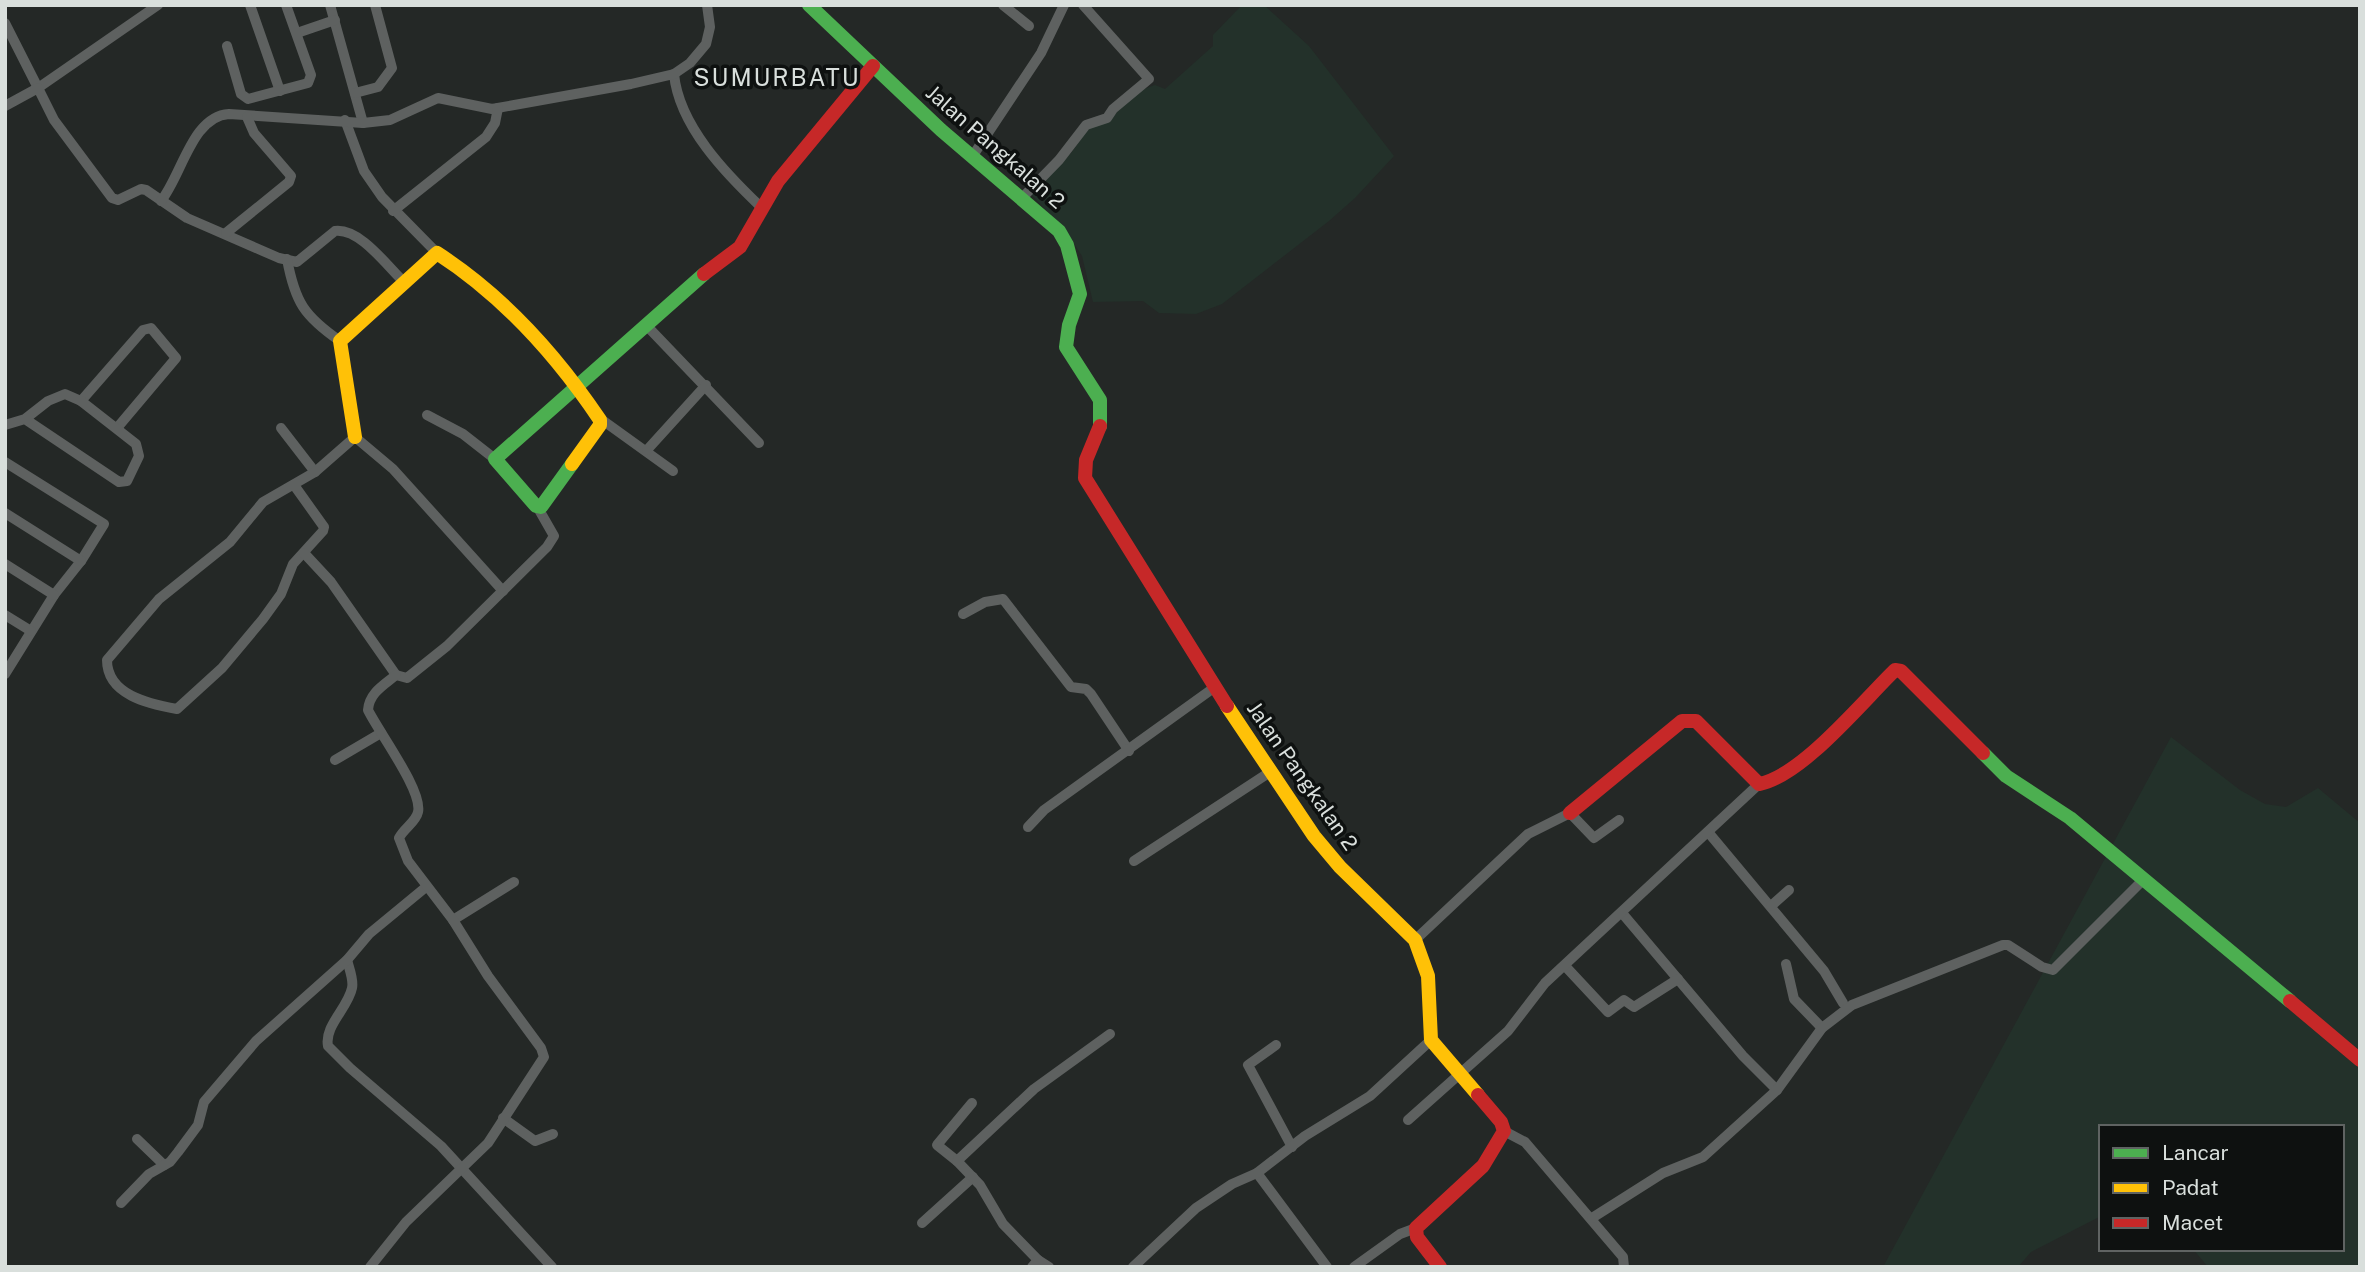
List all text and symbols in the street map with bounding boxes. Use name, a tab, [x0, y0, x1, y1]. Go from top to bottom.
district label: SUMURBATU	[693, 63, 861, 91]
street label: Jalan Pangkalan 2	[921, 80, 1070, 214]
street label: Jalan Pangkalan 2	[1242, 697, 1363, 855]
legend	[2099, 1125, 2344, 1251]
text: Lancar	[2162, 1140, 2229, 1165]
text: Padat	[2162, 1175, 2219, 1200]
text: Macet	[2162, 1210, 2223, 1235]

